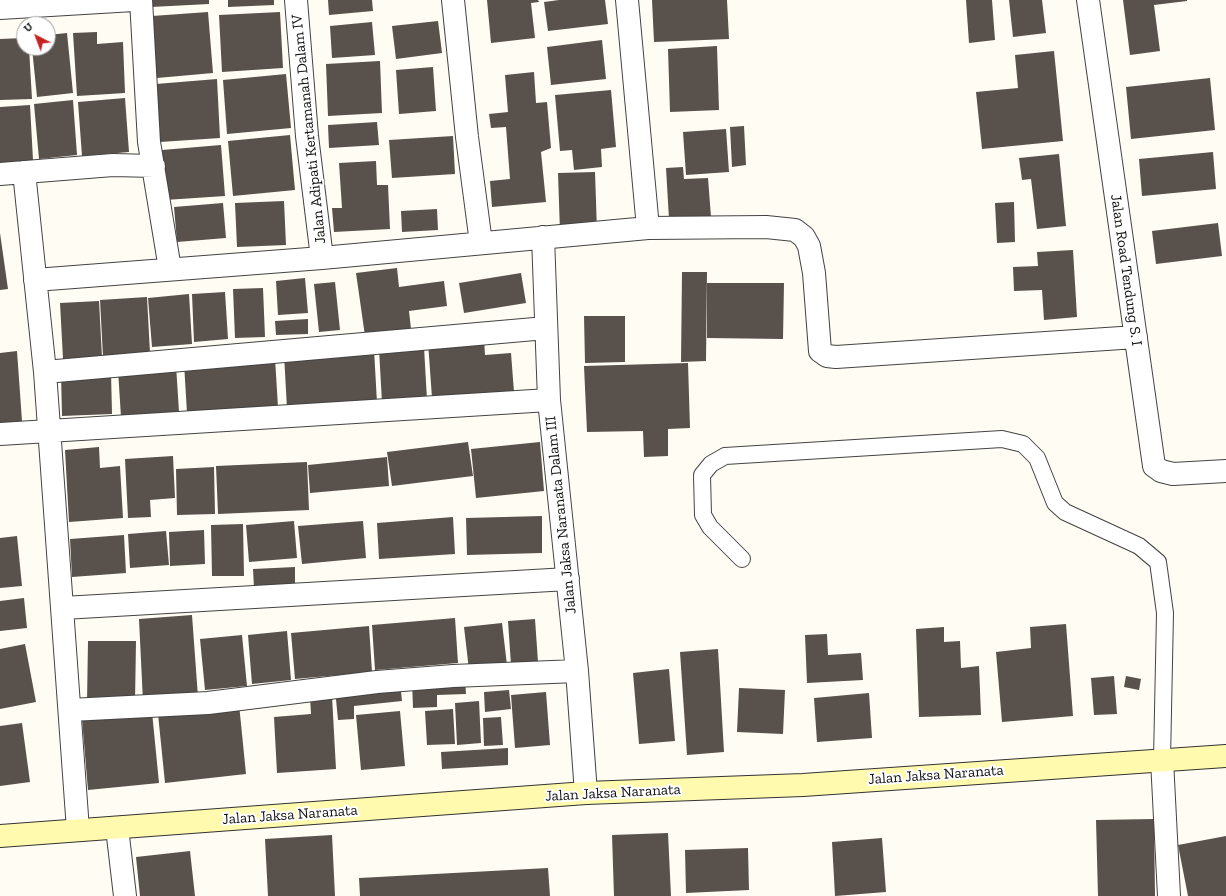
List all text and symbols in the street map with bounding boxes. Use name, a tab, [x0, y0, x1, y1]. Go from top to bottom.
street label: Jalan Adipati Kertamanah Dalam IV	[288, 13, 330, 245]
north arrow	[16, 16, 56, 56]
text: U	[21, 20, 36, 35]
street label: Jalan Road Tendung S. I	[1106, 193, 1146, 347]
street label: Jalan Jaksa Naranata Dalam III	[542, 415, 580, 615]
street label: Jalan Jaksa Naranata	[868, 761, 1004, 789]
street label: Jalan Jaksa Naranata	[545, 780, 681, 806]
street label: Jalan Jaksa Naranata	[222, 801, 358, 829]

